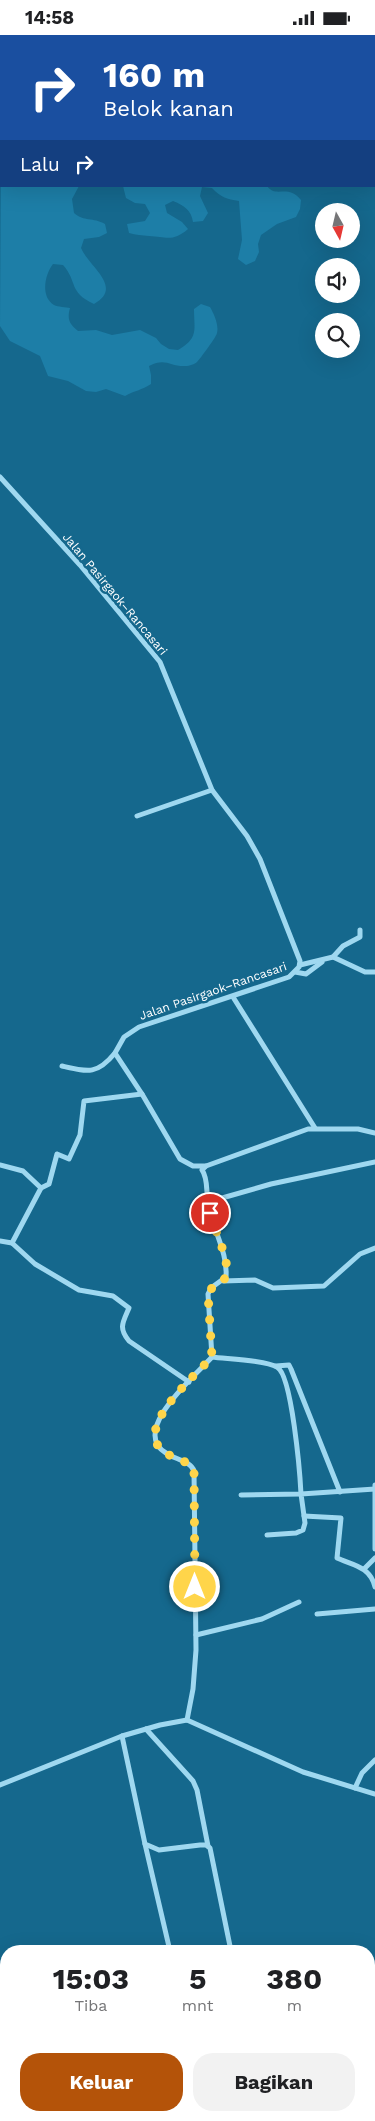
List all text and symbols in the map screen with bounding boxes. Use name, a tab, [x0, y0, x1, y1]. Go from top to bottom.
text: 14:58	[25, 6, 74, 29]
text: 160 m	[103, 54, 205, 96]
icon: right	[20, 55, 85, 120]
text: Belok kanan	[103, 96, 234, 121]
icon: right	[70, 150, 98, 178]
text: Lalu	[20, 153, 60, 176]
north arrow	[315, 203, 360, 247]
map controls	[315, 203, 360, 358]
button: sound	[315, 258, 360, 303]
button: search	[315, 313, 360, 358]
street label: Jalan Pasirgaok–Rancasari	[60, 530, 170, 658]
street label: Jalan Pasirgaok–Rancasari	[137, 959, 289, 1023]
pin	[189, 1192, 231, 1234]
icon: arrive	[196, 1199, 224, 1227]
position arrow	[168, 1560, 220, 1612]
text: 15:03	[53, 1961, 129, 1996]
text: 5	[189, 1961, 206, 1996]
text: 380	[266, 1961, 322, 1996]
text: Tiba	[75, 1996, 107, 2015]
text: mnt	[182, 1996, 214, 2015]
text: m	[287, 1996, 302, 2015]
button: Keluar	[20, 2053, 183, 2111]
button: Bagikan	[193, 2053, 355, 2111]

